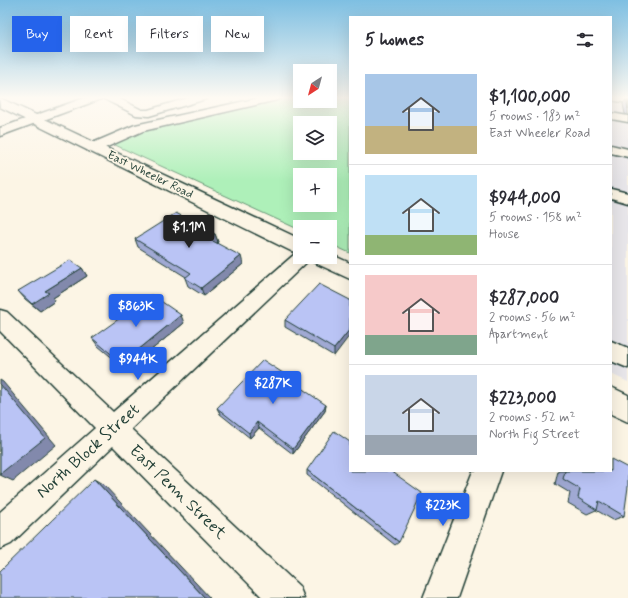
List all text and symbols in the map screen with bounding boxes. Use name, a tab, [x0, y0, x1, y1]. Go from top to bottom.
chip: Buy	[12, 16, 62, 52]
chip: Rent	[70, 16, 128, 52]
chip: Filters	[136, 16, 203, 52]
chip: New	[211, 16, 264, 52]
text: 5 homes	[365, 29, 424, 51]
icon: filters	[574, 29, 596, 51]
north arrow	[293, 64, 337, 108]
map controls	[293, 64, 337, 264]
text: $1,100,000	[489, 86, 570, 108]
icon: home	[397, 90, 445, 138]
text: 5 rooms · 183 m²	[489, 108, 580, 125]
button: layers	[293, 116, 337, 160]
text: East Wheeler Road	[489, 125, 590, 142]
street label: East Wheeler Road	[104, 147, 196, 203]
button: +	[293, 168, 337, 212]
text: $944,000	[489, 187, 561, 209]
icon: home	[397, 191, 445, 239]
text: 5 rooms · 158 m²	[489, 209, 582, 226]
pin: $1.1M	[161, 215, 217, 249]
text: $1.1M	[172, 219, 206, 236]
button: −	[293, 220, 337, 264]
text: House	[489, 226, 520, 243]
text: $287,000	[489, 287, 559, 309]
icon: home	[397, 291, 445, 339]
pin: $863K	[108, 294, 164, 328]
text: $863K	[118, 298, 154, 315]
text: 2 rooms · 56 m²	[489, 309, 576, 326]
text: Apartment	[489, 326, 548, 343]
pin: $944K	[110, 347, 166, 381]
text: $944K	[119, 351, 157, 368]
pin: $287K	[245, 371, 301, 405]
text: $287K	[254, 375, 292, 392]
text: $223,000	[489, 387, 556, 409]
icon: home	[397, 391, 445, 439]
street label: North Block Street	[32, 399, 144, 503]
text: 2 rooms · 52 m²	[489, 409, 575, 426]
text: North Fig Street	[489, 426, 580, 443]
street label: East Penn Street	[125, 440, 231, 544]
pin: $223K	[415, 493, 471, 527]
text: $223K	[425, 497, 461, 514]

